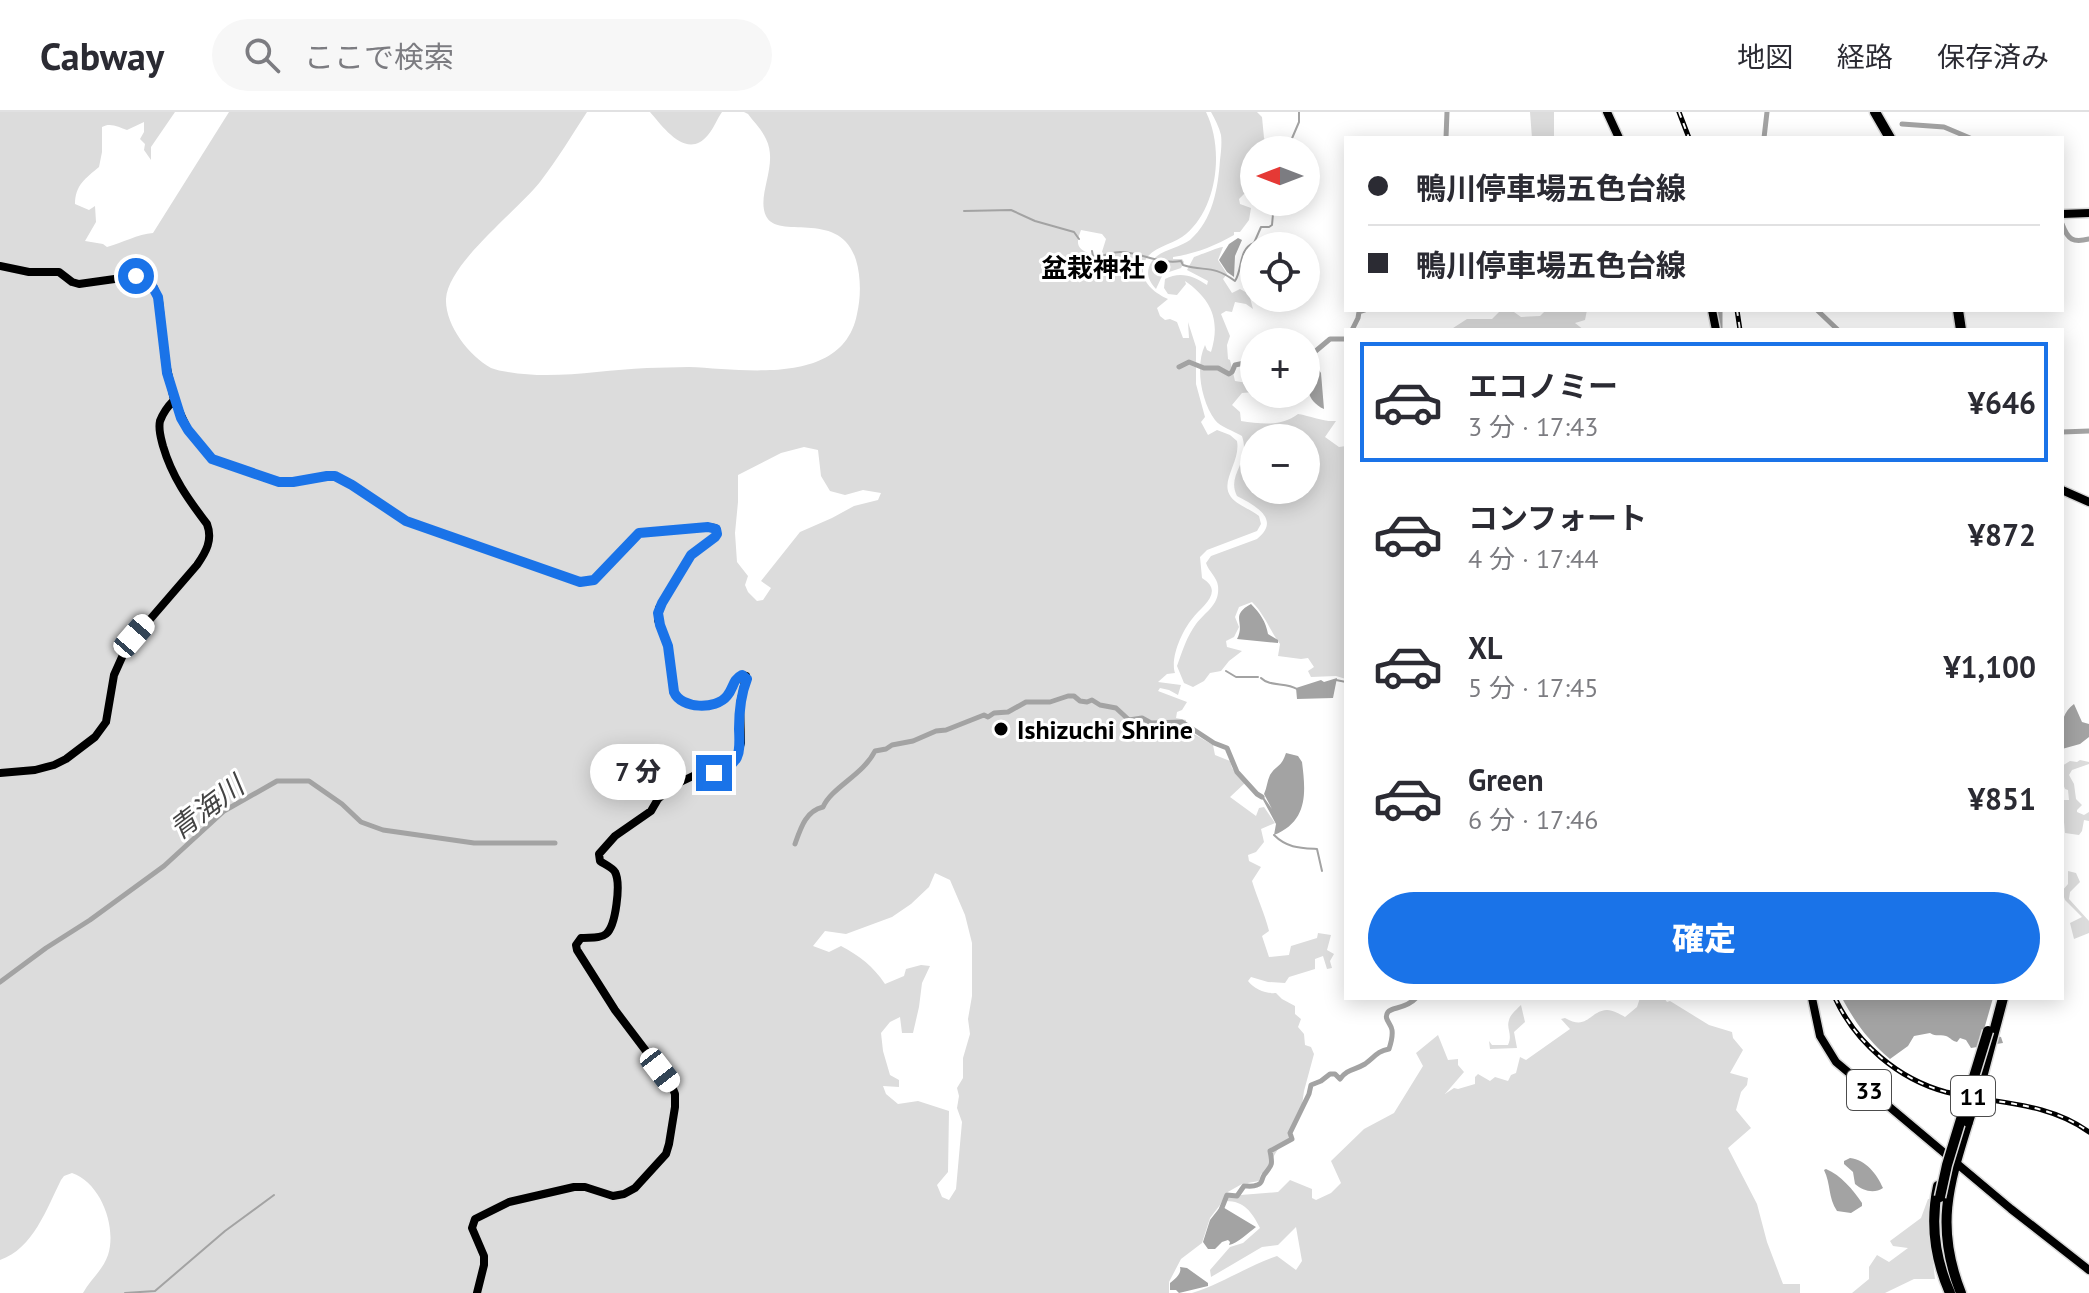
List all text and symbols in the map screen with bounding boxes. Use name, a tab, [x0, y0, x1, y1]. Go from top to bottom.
search box	[212, 19, 772, 91]
text: Cabway	[40, 31, 164, 80]
icon: search	[240, 33, 284, 77]
text: ここで検索	[304, 37, 454, 76]
text: 地図	[1737, 38, 1793, 75]
text: 経路	[1837, 38, 1893, 75]
text: 保存済み	[1937, 38, 2049, 75]
north arrow	[1240, 136, 1320, 216]
map controls	[1240, 136, 1320, 504]
text: 鴨川停車場五色台線	[1416, 168, 1686, 207]
button: locate	[1240, 232, 1320, 312]
text: 鴨川停車場五色台線	[1416, 245, 1686, 284]
place label: 盆栽神社	[1041, 251, 1145, 284]
route start	[118, 258, 154, 294]
marker: 盆栽神社	[1152, 258, 1170, 276]
button: +	[1240, 328, 1320, 408]
icon: car	[1372, 366, 1444, 438]
text: エコノミー	[1468, 366, 1618, 405]
text: ¥646	[1968, 383, 2036, 422]
text: 3 分 · 17:43	[1468, 410, 1598, 443]
button: −	[1240, 424, 1320, 504]
icon: car	[1372, 498, 1444, 570]
text: コンフォート	[1468, 498, 1647, 537]
text: ¥872	[1968, 515, 2036, 554]
text: 4 分 · 17:44	[1468, 542, 1598, 575]
car	[109, 610, 159, 662]
text: XL	[1468, 628, 1502, 667]
icon: car	[1372, 630, 1444, 702]
text: ¥1,100	[1943, 647, 2036, 686]
text: 5 分 · 17:45	[1468, 671, 1598, 704]
place label: Ishizuchi Shrine	[1017, 713, 1193, 746]
marker: Ishizuchi Shrine	[992, 720, 1010, 738]
callout: 7 分	[590, 745, 686, 801]
text: 7 分	[615, 755, 661, 788]
route end	[696, 755, 732, 791]
text: Green	[1468, 760, 1543, 799]
icon: car	[1372, 762, 1444, 834]
water label: 青海川	[161, 765, 253, 847]
text: ¥851	[1968, 779, 2036, 818]
text: 6 分 · 17:46	[1468, 803, 1598, 836]
button: 確定	[1368, 892, 2040, 984]
car	[636, 1044, 684, 1096]
road number: 33	[1847, 1070, 1891, 1110]
road number: 11	[1951, 1076, 1995, 1116]

